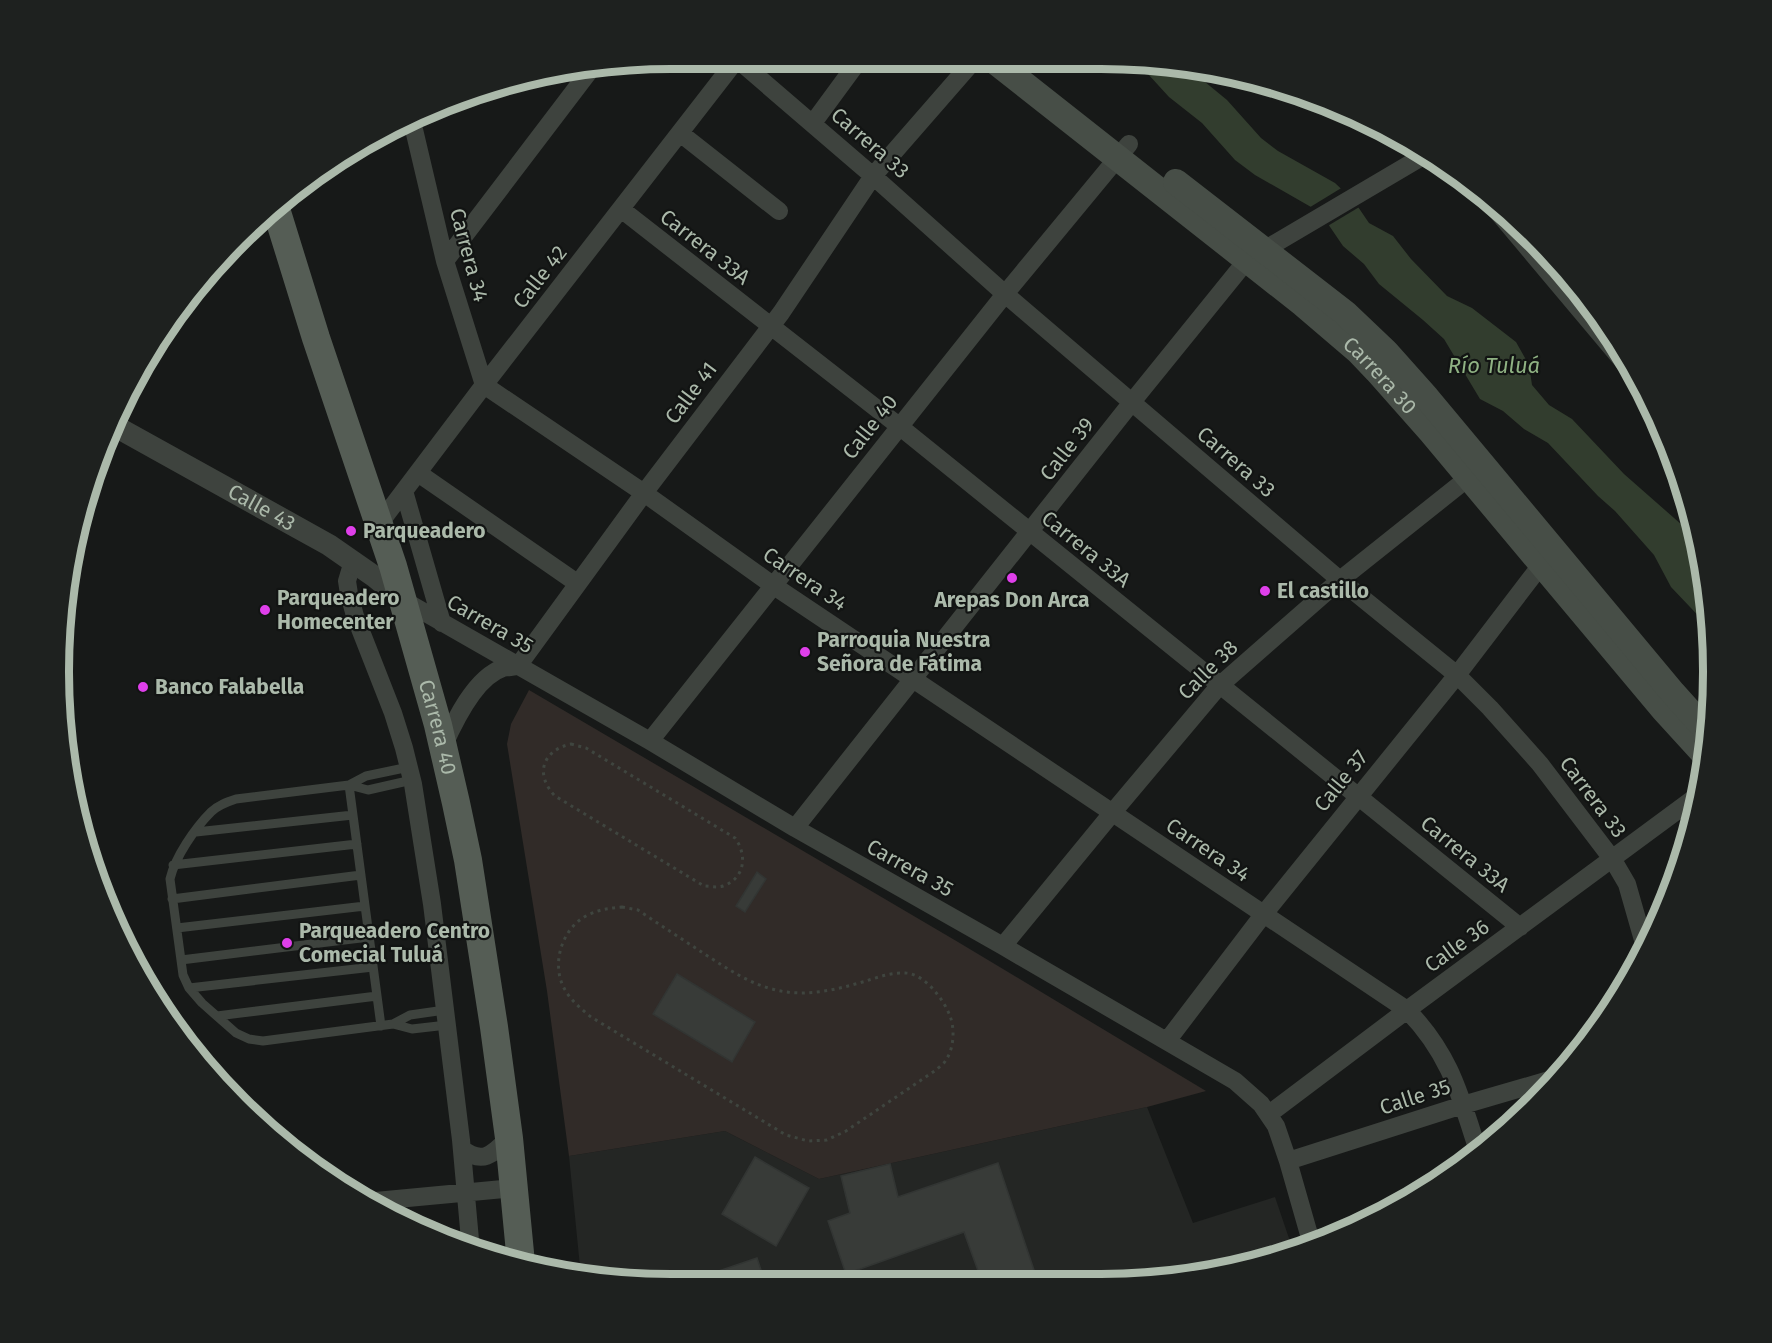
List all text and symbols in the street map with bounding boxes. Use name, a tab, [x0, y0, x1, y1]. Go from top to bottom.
street label: Carrera 33	[825, 102, 915, 184]
street label: Carrera 33A	[655, 204, 755, 290]
street label: Carrera 34	[444, 205, 494, 305]
street label: Calle 42	[507, 240, 573, 314]
street label: Carrera 30	[1338, 331, 1422, 420]
water label: Río Tuluá	[1448, 352, 1540, 379]
street label: Calle 41	[659, 357, 723, 429]
street label: Calle 40	[837, 389, 903, 465]
street label: Calle 39	[1034, 412, 1100, 486]
street label: Carrera 33	[1191, 421, 1281, 503]
street label: Calle 43	[223, 478, 300, 537]
street label: Carrera 33A	[1036, 505, 1136, 593]
place label: Parqueadero	[363, 518, 486, 544]
marker: Parqueadero	[344, 524, 358, 538]
street label: Carrera 34	[758, 541, 852, 617]
marker: Arepas Don Arca	[1005, 571, 1019, 585]
place label: El castillo	[1277, 578, 1369, 604]
marker: El castillo	[1258, 584, 1272, 598]
place label: Parqueadero Homecenter	[277, 585, 400, 635]
place label: Arepas Don Arca	[933, 587, 1090, 613]
street label: Carrera 35	[442, 589, 538, 659]
marker: Parqueadero Homecenter	[258, 603, 272, 617]
place label: Parroquia Nuestra Señora de Fátima	[817, 627, 990, 677]
street label: Calle 38	[1173, 635, 1243, 705]
marker: Parroquia Nuestra Señora de Fátima	[798, 645, 812, 659]
place label: Banco Falabella	[155, 674, 304, 700]
street label: Carrera 40	[413, 677, 462, 777]
marker: Banco Falabella	[136, 680, 150, 694]
street label: Calle 37	[1308, 745, 1374, 817]
street label: Carrera 33	[1554, 751, 1632, 843]
street label: Carrera 33A	[1415, 810, 1515, 898]
street label: Carrera 34	[1161, 812, 1255, 888]
street label: Carrera 35	[862, 834, 958, 902]
street label: Calle 36	[1420, 914, 1494, 978]
place label: Parqueadero Centro Comecial Tuluá	[299, 918, 490, 968]
marker: Parqueadero Centro Comecial Tuluá	[280, 936, 294, 950]
street label: Calle 35	[1376, 1073, 1454, 1121]

